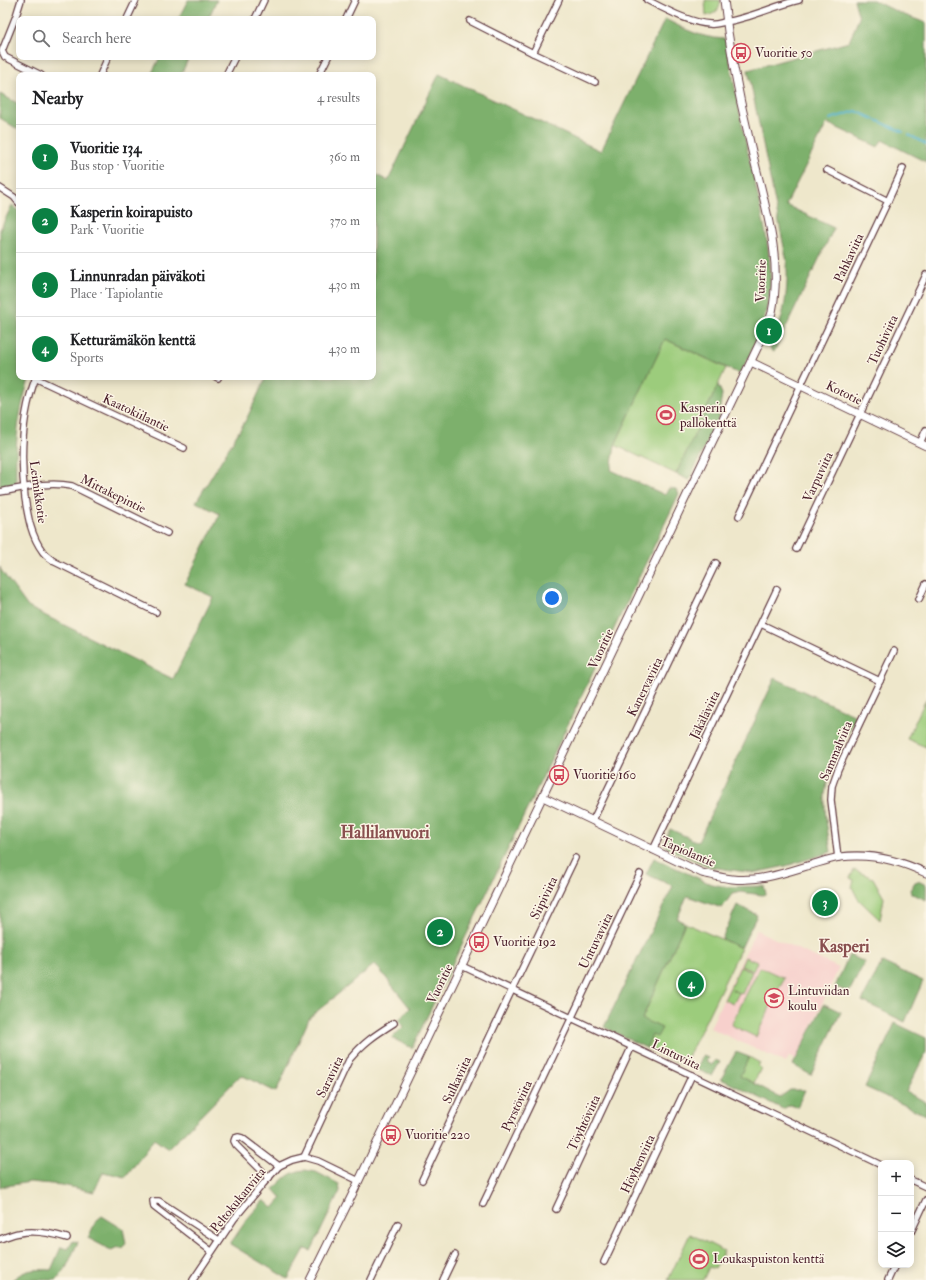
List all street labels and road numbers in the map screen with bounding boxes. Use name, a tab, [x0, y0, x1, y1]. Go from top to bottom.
street label: Pahkaviita	[831, 230, 868, 285]
street label: Vuoritie	[752, 259, 770, 303]
street label: Tuohiviita	[864, 312, 902, 368]
street label: Kototie	[823, 377, 865, 409]
street label: Kaatokiilantie	[100, 391, 172, 436]
street label: Varpuviita	[799, 449, 838, 505]
street label: Leimikkotie	[26, 460, 50, 525]
street label: Mittakepintie	[77, 471, 149, 518]
street label: Vuoritie	[585, 626, 617, 672]
street label: Kanervaviita	[624, 654, 667, 719]
street label: Jäkäläviita	[686, 687, 724, 743]
street label: Sammalviita	[816, 718, 856, 783]
street label: Tapiolantie	[658, 833, 718, 872]
street label: Siipiviita	[527, 873, 562, 923]
street label: Untuvaviita	[575, 910, 617, 972]
street label: Vuoritie	[423, 961, 457, 1007]
street label: Lintuviita	[649, 1036, 704, 1074]
street label: Saraviita	[313, 1053, 347, 1101]
street label: Sulkaviita	[439, 1053, 475, 1106]
street label: Pyrstöviita	[498, 1077, 537, 1135]
street label: Töyhtöviita	[564, 1092, 605, 1154]
street label: Höyhenviita	[617, 1131, 660, 1196]
street label: Peltokukanviita	[207, 1164, 270, 1236]

